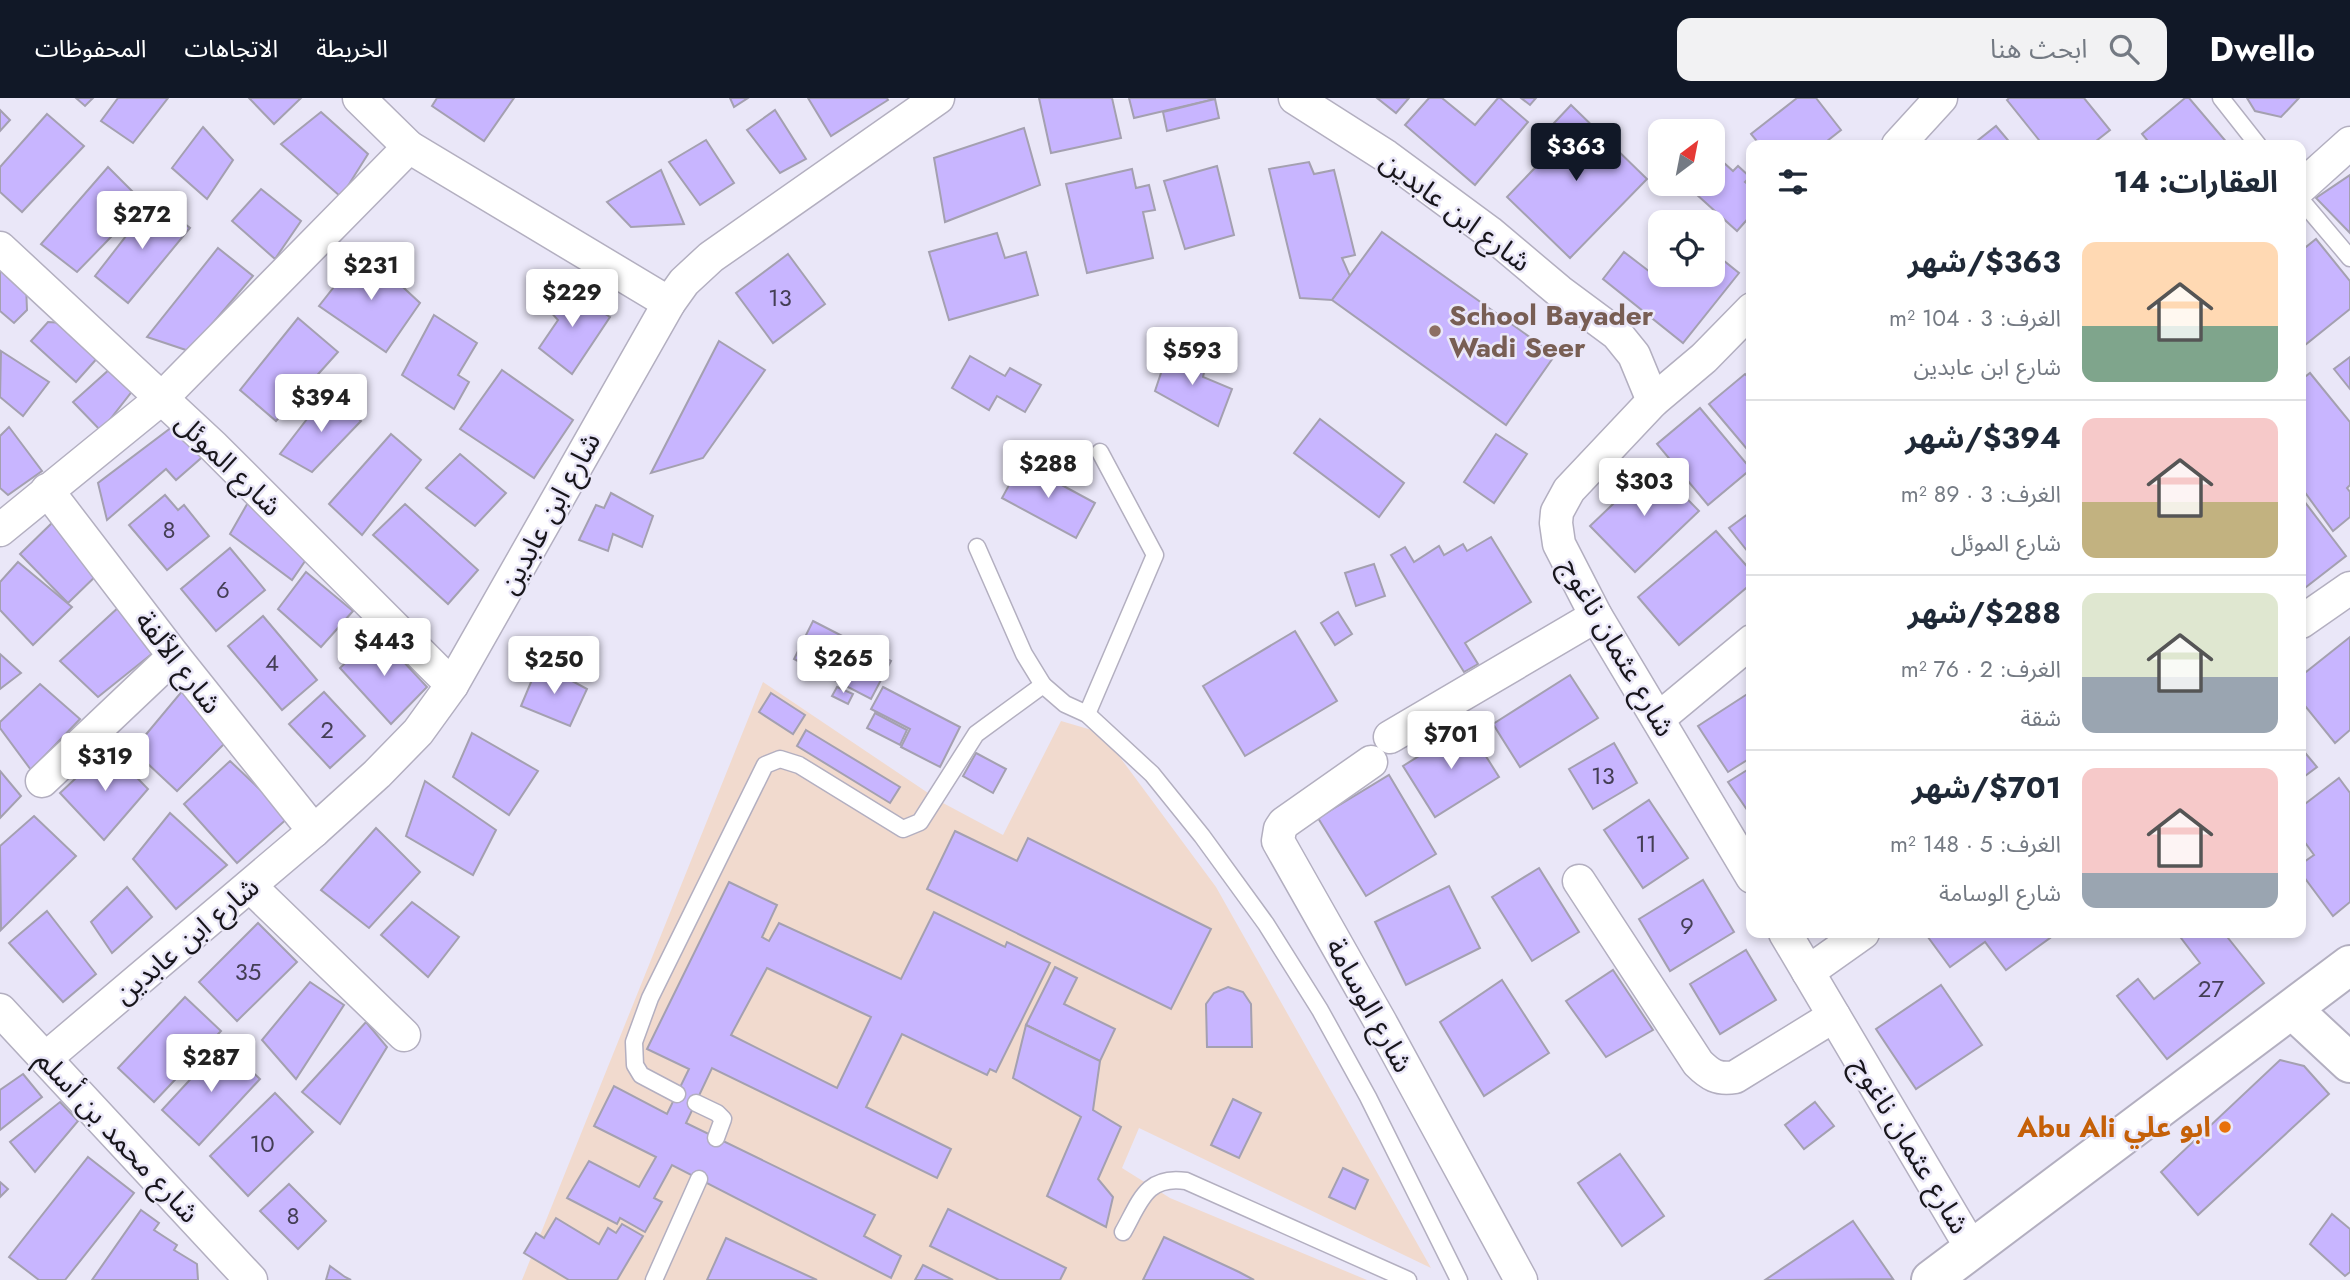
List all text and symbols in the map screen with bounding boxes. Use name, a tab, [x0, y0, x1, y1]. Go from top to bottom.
search box	[1677, 18, 2167, 81]
text: Dwello	[2209, 26, 2315, 73]
text: ابحث هنا	[1990, 30, 2087, 68]
icon: search	[2105, 30, 2143, 68]
text: المحفوظات	[35, 31, 146, 66]
text: الاتجاهات	[184, 31, 278, 66]
text: الخريطة	[316, 31, 388, 66]
north arrow	[1648, 119, 1726, 196]
map controls	[1648, 119, 1725, 287]
pin: $363	[1535, 123, 1617, 183]
text: $363	[1547, 129, 1605, 163]
street label: شارع ابن عابدين	[1372, 141, 1540, 282]
text: العقارات: 14	[2114, 160, 2278, 203]
icon: filters	[1774, 163, 1812, 201]
pin: $272	[101, 192, 183, 251]
text: $272	[113, 197, 171, 231]
button: locate	[1648, 210, 1725, 287]
text: $363/شهر	[1908, 240, 2061, 283]
pin: $231	[330, 242, 412, 302]
text: $231	[343, 248, 399, 282]
pin: $229	[531, 270, 613, 329]
icon: home	[2138, 270, 2222, 354]
text: $229	[542, 275, 602, 309]
house number: 13	[768, 280, 792, 315]
place label: School Bayader Wadi Seer	[1449, 295, 1654, 368]
text: الغرف: 3 · 104 m²	[1889, 301, 2061, 335]
marker: School Bayader Wadi Seer	[1427, 323, 1443, 339]
pin: $593	[1151, 328, 1233, 387]
text: $593	[1163, 333, 1221, 367]
text: شارع ابن عابدين	[1914, 350, 2061, 384]
pin: $394	[280, 374, 362, 434]
text: $394	[291, 380, 351, 414]
street label: شارع الموئل	[166, 403, 291, 526]
text: $394/شهر	[1905, 416, 2061, 459]
street label: شارع ابن عابدين	[488, 425, 611, 602]
pin: $288	[1007, 440, 1089, 500]
text: $288	[1019, 446, 1077, 480]
icon: home	[2138, 446, 2222, 530]
pin: $303	[1603, 458, 1685, 518]
text: $303	[1615, 464, 1673, 498]
text: الغرف: 3 · 89 m²	[1901, 477, 2061, 511]
house number: 8	[162, 512, 176, 547]
text: شارع الموئل	[1951, 526, 2061, 560]
street label: شارع عثمان ناغوج	[1550, 550, 1685, 744]
house number: 6	[216, 572, 230, 607]
text: $288/شهر	[1908, 591, 2061, 634]
street label: شارع الألفة	[125, 602, 232, 722]
pin: $443	[343, 618, 425, 678]
icon: home	[2138, 621, 2222, 705]
text: $443	[354, 624, 414, 658]
pin: $250	[513, 636, 595, 696]
pin: $265	[802, 636, 884, 695]
text: $265	[813, 641, 873, 675]
text: $250	[524, 642, 584, 676]
house number: 4	[265, 645, 279, 680]
text: الغرف: 2 · 76 m²	[1901, 652, 2061, 686]
text: شقة	[2020, 701, 2061, 735]
house number: 2	[320, 712, 334, 747]
pin: $701	[1410, 712, 1492, 771]
text: $701	[1423, 717, 1479, 751]
pin: $319	[64, 734, 146, 793]
text: $319	[77, 739, 133, 773]
house number: 13	[1591, 758, 1615, 793]
text: $701/شهر	[1912, 766, 2061, 809]
icon: home	[2138, 796, 2222, 880]
house number: 11	[1635, 826, 1657, 861]
text: الغرف: 5 · 148 m²	[1890, 827, 2061, 861]
street label: شارع ابن عابدين	[104, 867, 268, 1014]
text: شارع الوسامة	[1939, 876, 2061, 910]
house number: 9	[1680, 908, 1694, 943]
street label: شارع الوسامة	[1316, 930, 1424, 1080]
house number: 35	[235, 954, 261, 989]
house number: 27	[2198, 971, 2225, 1006]
pin: $287	[170, 1034, 252, 1094]
street label: شارع محمد بن أسلم	[26, 1040, 209, 1233]
text: $287	[182, 1040, 240, 1074]
street label: شارع عثمان ناغوج	[1841, 1049, 1980, 1242]
place label: Abu Ali ابو علي	[2016, 1107, 2211, 1149]
marker: Abu Ali ابو علي	[2217, 1119, 2233, 1135]
house number: 10	[249, 1126, 275, 1161]
house number: 8	[286, 1198, 300, 1233]

